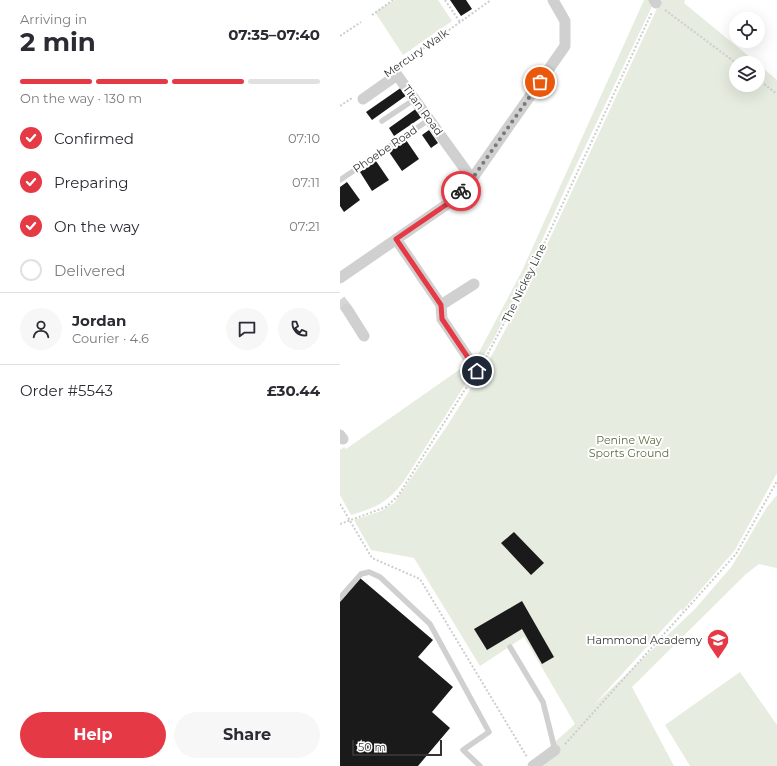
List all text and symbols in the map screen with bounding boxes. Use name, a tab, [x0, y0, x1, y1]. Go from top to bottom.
text: Arriving in	[20, 11, 87, 27]
map controls	[729, 12, 765, 92]
button: locate	[729, 12, 765, 48]
text: 07:35–07:40	[228, 25, 320, 44]
street label: Mercury Walk	[381, 25, 451, 80]
text: 2 min	[20, 26, 96, 58]
button: layers	[729, 56, 765, 92]
pin	[523, 65, 557, 99]
icon: bag	[529, 71, 551, 93]
street label: Titan Road	[400, 82, 446, 138]
text: On the way · 130 m	[20, 90, 142, 106]
street label: Phoebe Road	[350, 122, 420, 176]
icon: check	[20, 127, 42, 149]
text: Confirmed	[54, 129, 134, 148]
text: 07:10	[288, 130, 320, 146]
icon: check	[20, 171, 42, 193]
courier	[441, 171, 481, 211]
text: Preparing	[54, 173, 129, 192]
text: 07:11	[292, 174, 320, 190]
icon: bike	[450, 180, 472, 202]
icon: check	[20, 215, 42, 237]
text: On the way	[54, 217, 139, 236]
text: 07:21	[289, 218, 320, 234]
street label: The Nickey Line	[499, 241, 549, 325]
text: Delivered	[54, 261, 126, 280]
button: person	[20, 308, 62, 350]
button: chat	[226, 308, 268, 350]
button: phone	[278, 308, 320, 350]
text: Jordan	[72, 311, 126, 330]
text: Courier · 4.6	[72, 330, 149, 346]
pin	[460, 354, 494, 388]
icon: home	[466, 360, 488, 382]
text: Order #5543	[20, 381, 113, 400]
text: £30.44	[267, 381, 320, 400]
park label: Penine Way Sports Ground	[589, 433, 669, 460]
school or university icon: Hammond Academy	[705, 627, 731, 660]
place label: Hammond Academy	[587, 633, 702, 647]
button: Help	[20, 712, 166, 758]
button: Share	[174, 712, 320, 758]
scale bar	[352, 738, 442, 757]
text: 50 m	[358, 740, 386, 754]

